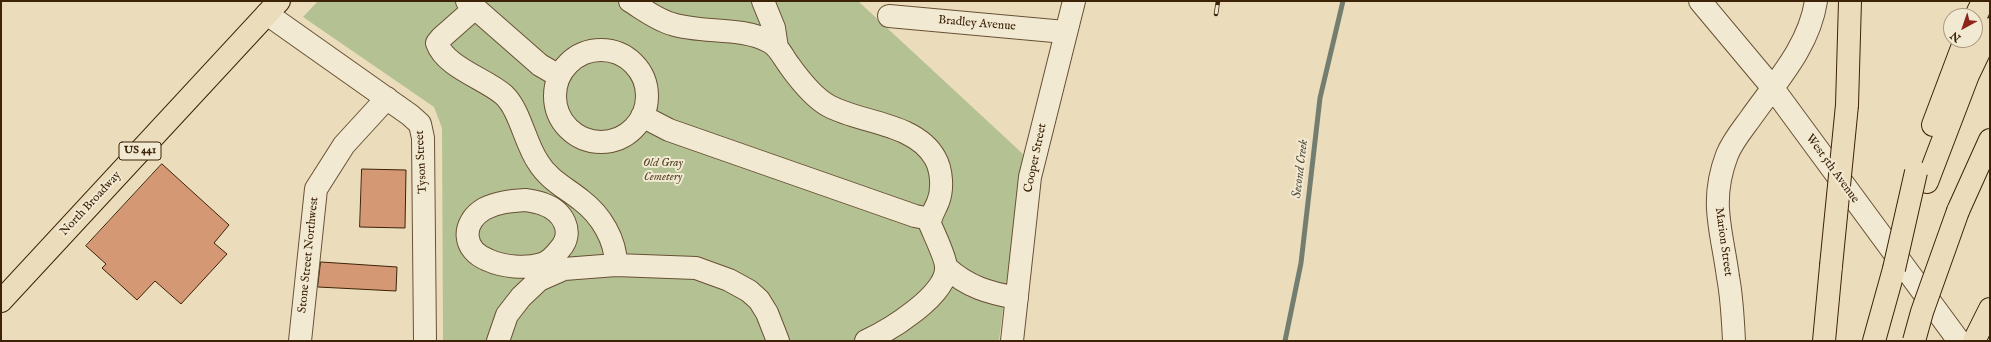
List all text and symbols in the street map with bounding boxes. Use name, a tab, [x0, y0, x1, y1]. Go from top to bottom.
north arrow	[1943, 8, 1983, 48]
street label: Bradley Avenue	[938, 13, 1016, 35]
text: N	[1948, 28, 1964, 45]
street label: Cooper Street	[1022, 122, 1050, 194]
street label: Tyson Street	[413, 130, 431, 194]
street label: West 5th Avenue	[1802, 132, 1862, 206]
water label: Second Creek	[1290, 139, 1312, 199]
road number: US 441	[119, 142, 161, 160]
park label: Old Gray Cemetery	[643, 157, 683, 185]
street label: North Broadway	[57, 169, 125, 239]
street label: Stone Street Northwest	[296, 196, 322, 314]
street label: Marion Street	[1711, 207, 1735, 277]

